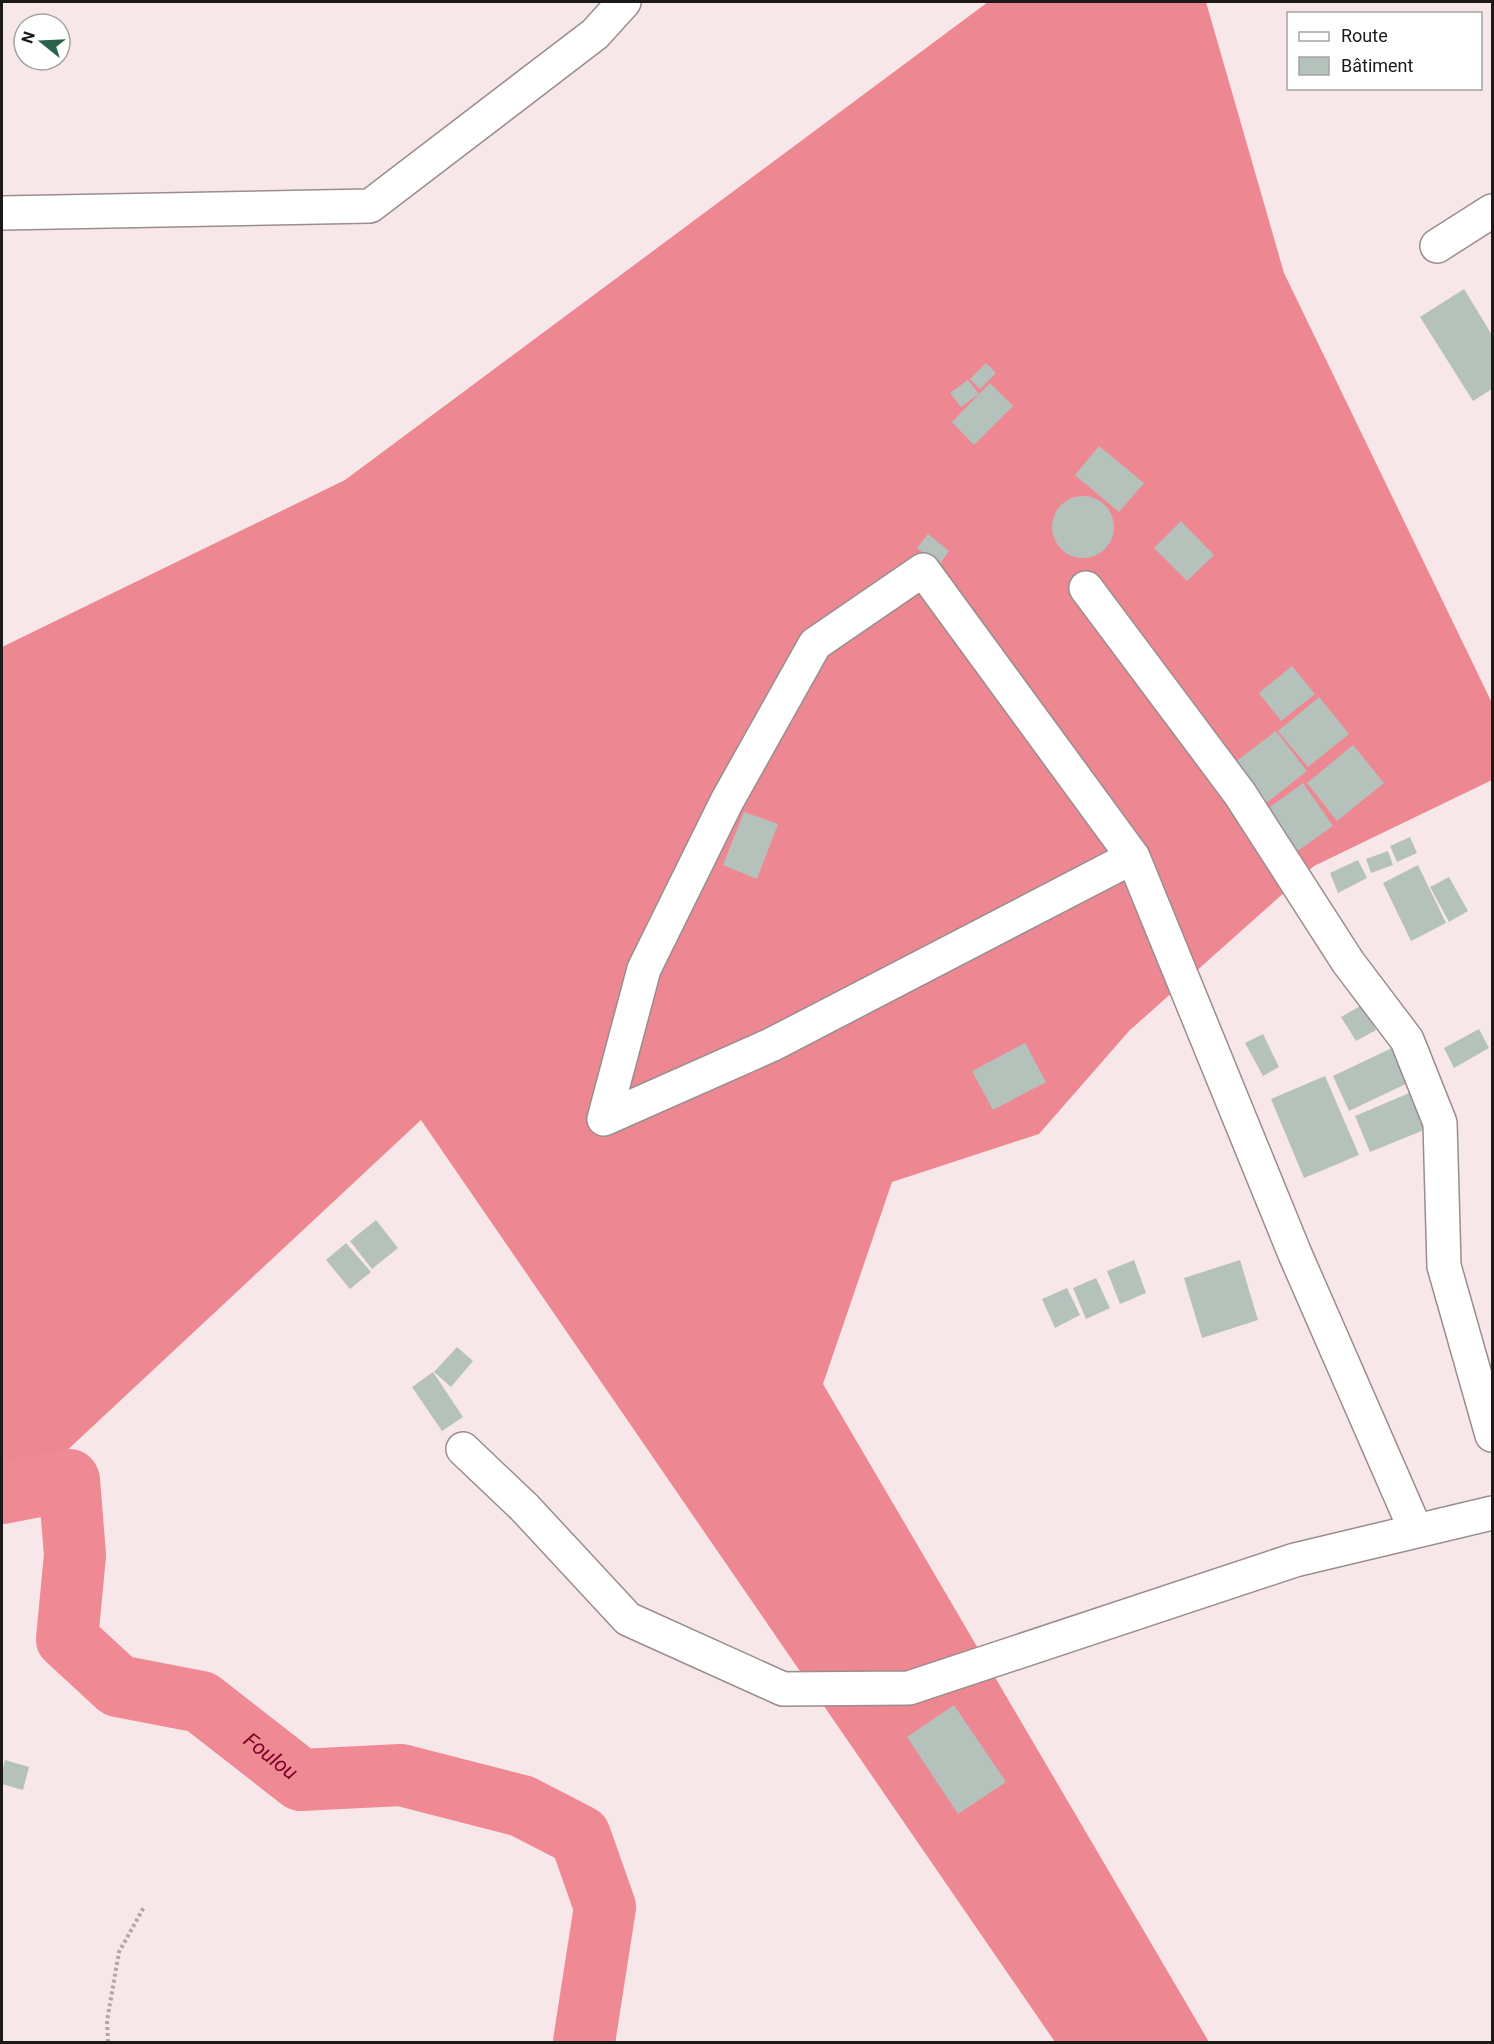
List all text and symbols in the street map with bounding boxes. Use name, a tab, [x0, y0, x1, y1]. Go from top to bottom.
north arrow	[12, 12, 72, 72]
legend	[1287, 12, 1482, 90]
text: Route	[1341, 25, 1388, 46]
text: N	[17, 29, 39, 46]
text: Bâtiment	[1341, 55, 1414, 76]
water label: Foulou	[239, 1728, 302, 1785]

